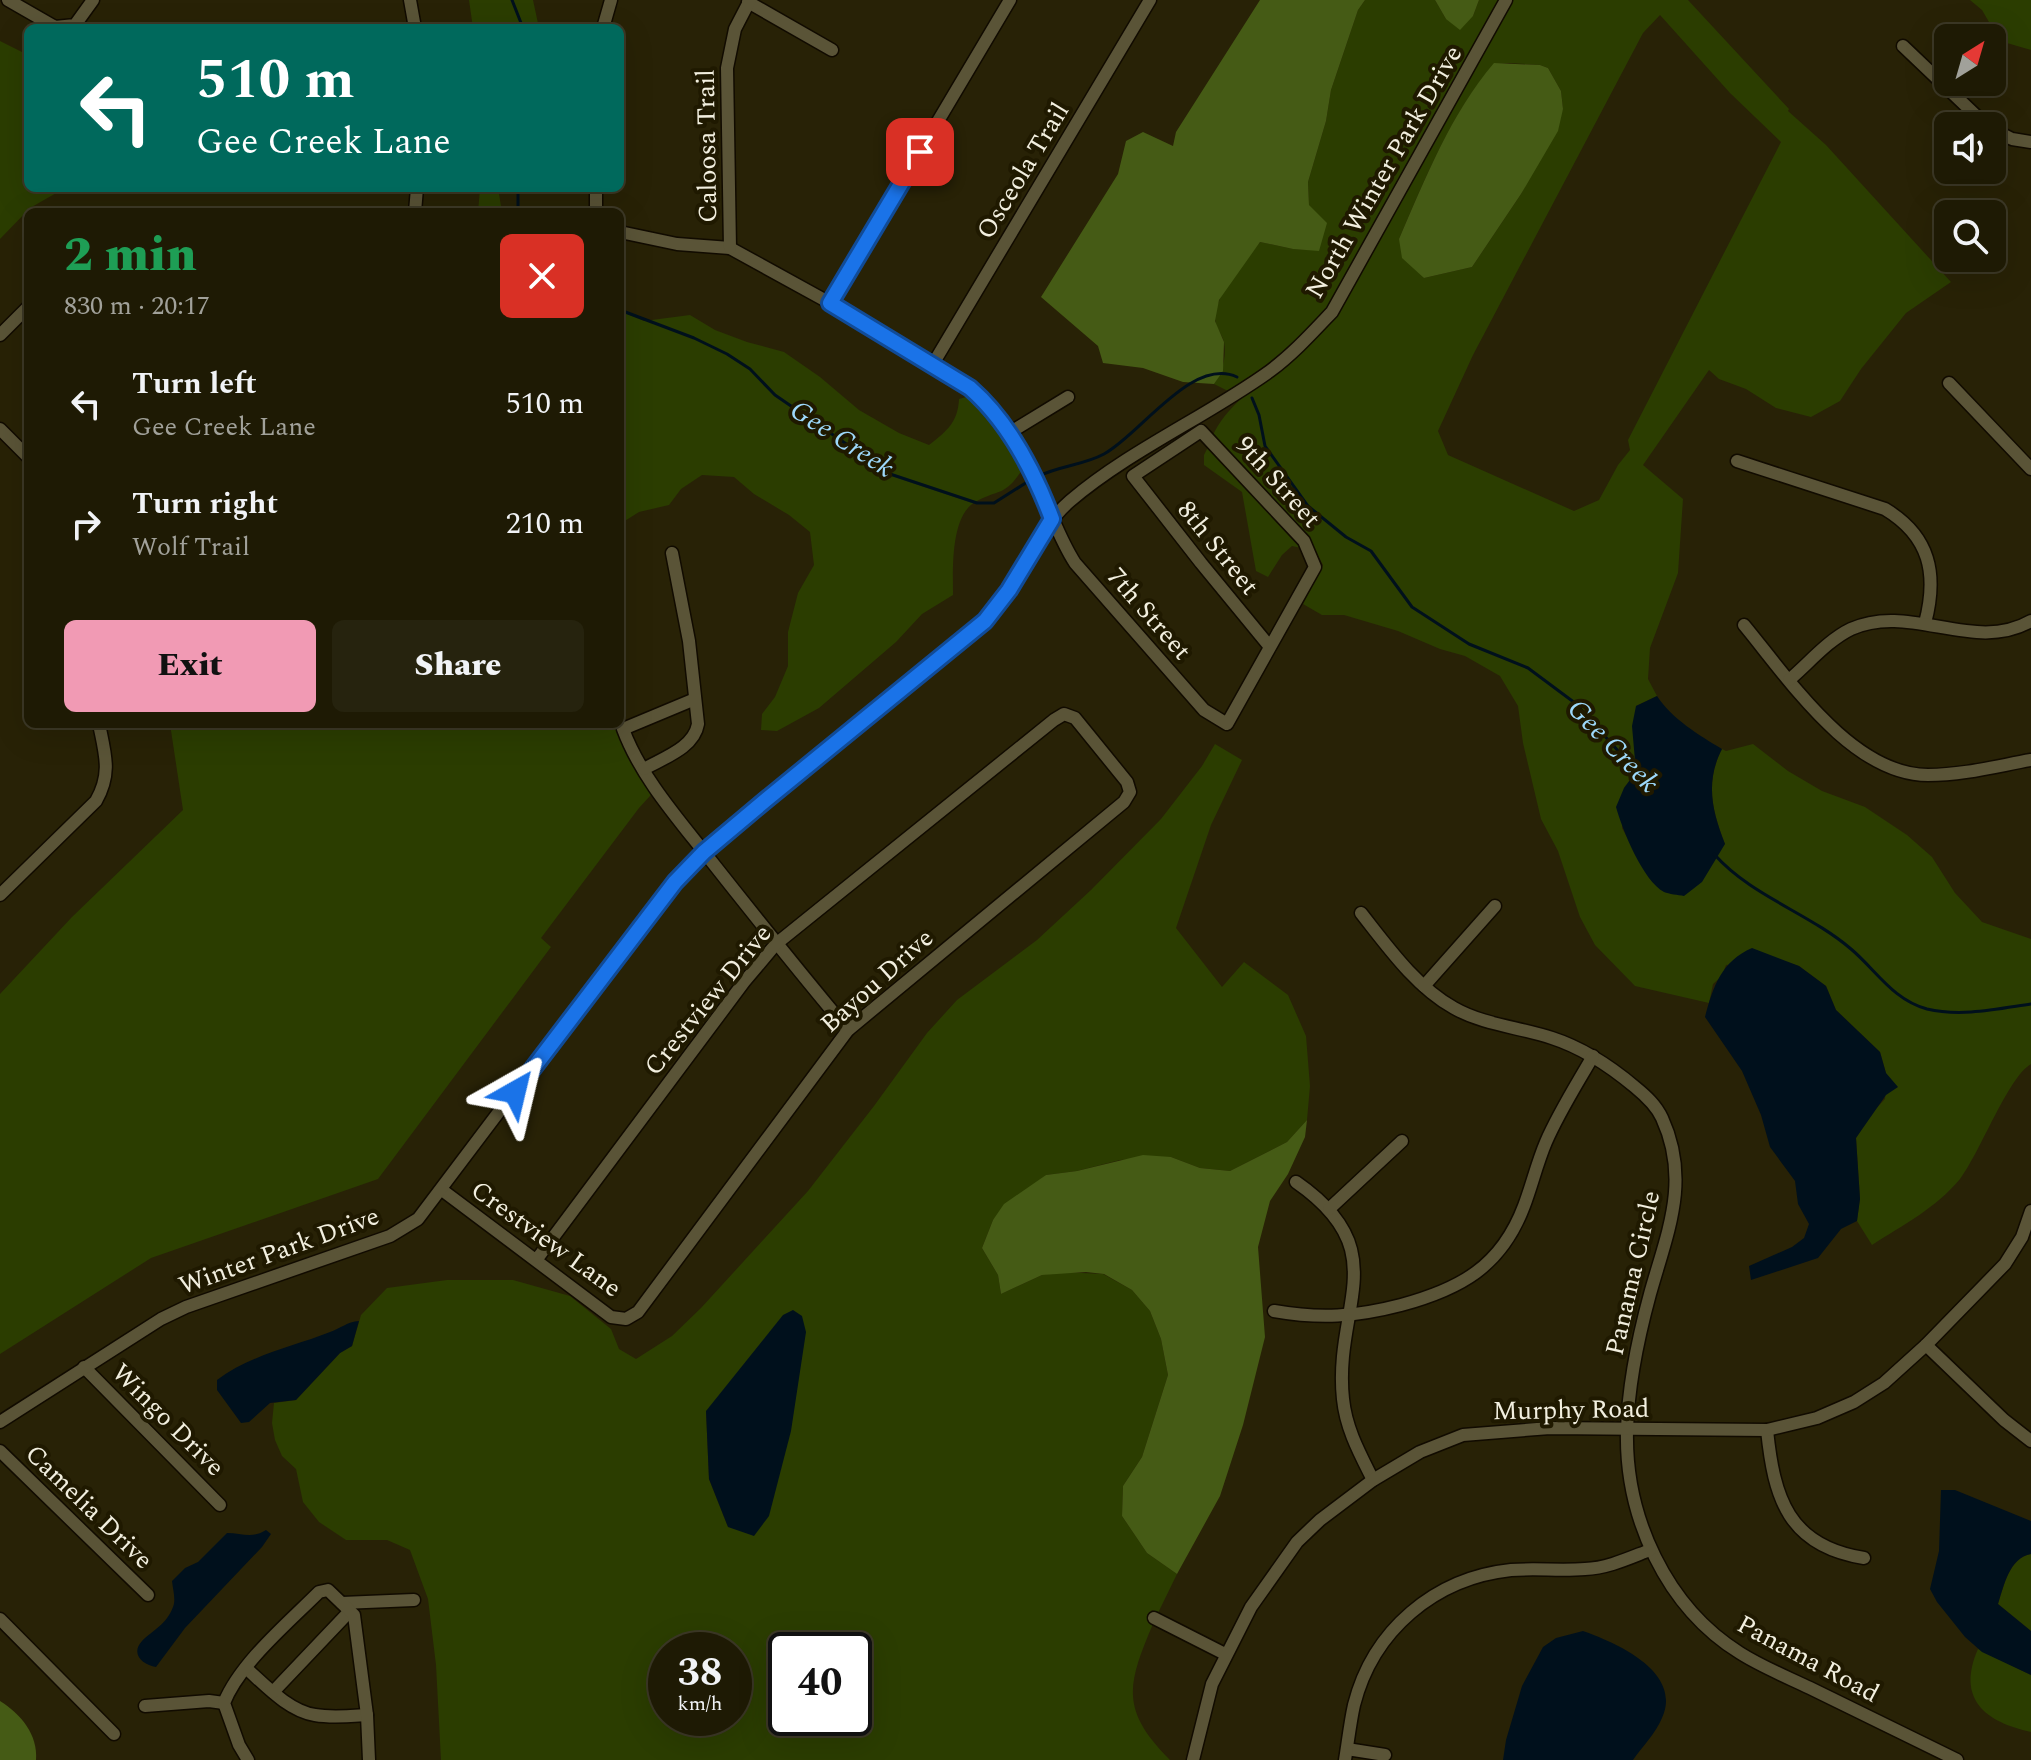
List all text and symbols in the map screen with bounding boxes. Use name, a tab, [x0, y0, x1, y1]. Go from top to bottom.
north arrow	[1934, 24, 2006, 96]
map controls	[1934, 24, 2006, 272]
text: 510 m	[196, 38, 355, 123]
street label: North Winter Park Drive	[1295, 38, 1473, 306]
icon: left	[64, 56, 168, 160]
street label: Caloosa Trail	[686, 69, 728, 223]
street label: Osceola Trail	[966, 95, 1080, 247]
button: sound	[1934, 112, 2006, 184]
text: Gee Creek Lane	[196, 115, 451, 170]
pin	[886, 118, 954, 186]
icon: arrive	[898, 130, 942, 174]
button: search	[1934, 200, 2006, 272]
text: 2 min	[64, 219, 197, 292]
button: close	[500, 234, 584, 318]
text: 830 m · 20:17	[64, 286, 210, 326]
text: Turn left	[132, 361, 257, 407]
text: 510 m	[506, 381, 584, 427]
icon: left	[64, 382, 108, 426]
water label: Gee Creek	[781, 389, 903, 489]
text: Gee Creek Lane	[132, 407, 316, 447]
street label: 9th Street	[1226, 427, 1330, 537]
text: Turn right	[132, 481, 278, 527]
street label: 8th Street	[1167, 492, 1269, 604]
text: 210 m	[506, 501, 584, 547]
icon: right	[64, 502, 108, 546]
text: Wolf Trail	[132, 527, 250, 567]
street label: 7th Street	[1097, 559, 1201, 669]
button: Exit	[64, 620, 316, 712]
button: Share	[332, 620, 584, 712]
water label: Gee Creek	[1557, 689, 1669, 803]
street label: Crestview Drive	[634, 916, 782, 1084]
street label: Bayou Drive	[811, 919, 943, 1043]
position arrow	[473, 1050, 557, 1134]
street label: Crestview Lane	[462, 1170, 630, 1308]
street label: Panama Circle	[1595, 1187, 1671, 1359]
street label: Winter Park Drive	[173, 1196, 385, 1306]
street label: Wingo Drive	[102, 1354, 234, 1486]
street label: Murphy Road	[1492, 1389, 1650, 1431]
street label: Camelia Drive	[16, 1435, 162, 1579]
street label: Panama Road	[1729, 1605, 1887, 1713]
speed limit sign: 40	[768, 1632, 872, 1736]
text: 38	[678, 1643, 722, 1704]
text: km/h	[678, 1689, 723, 1719]

